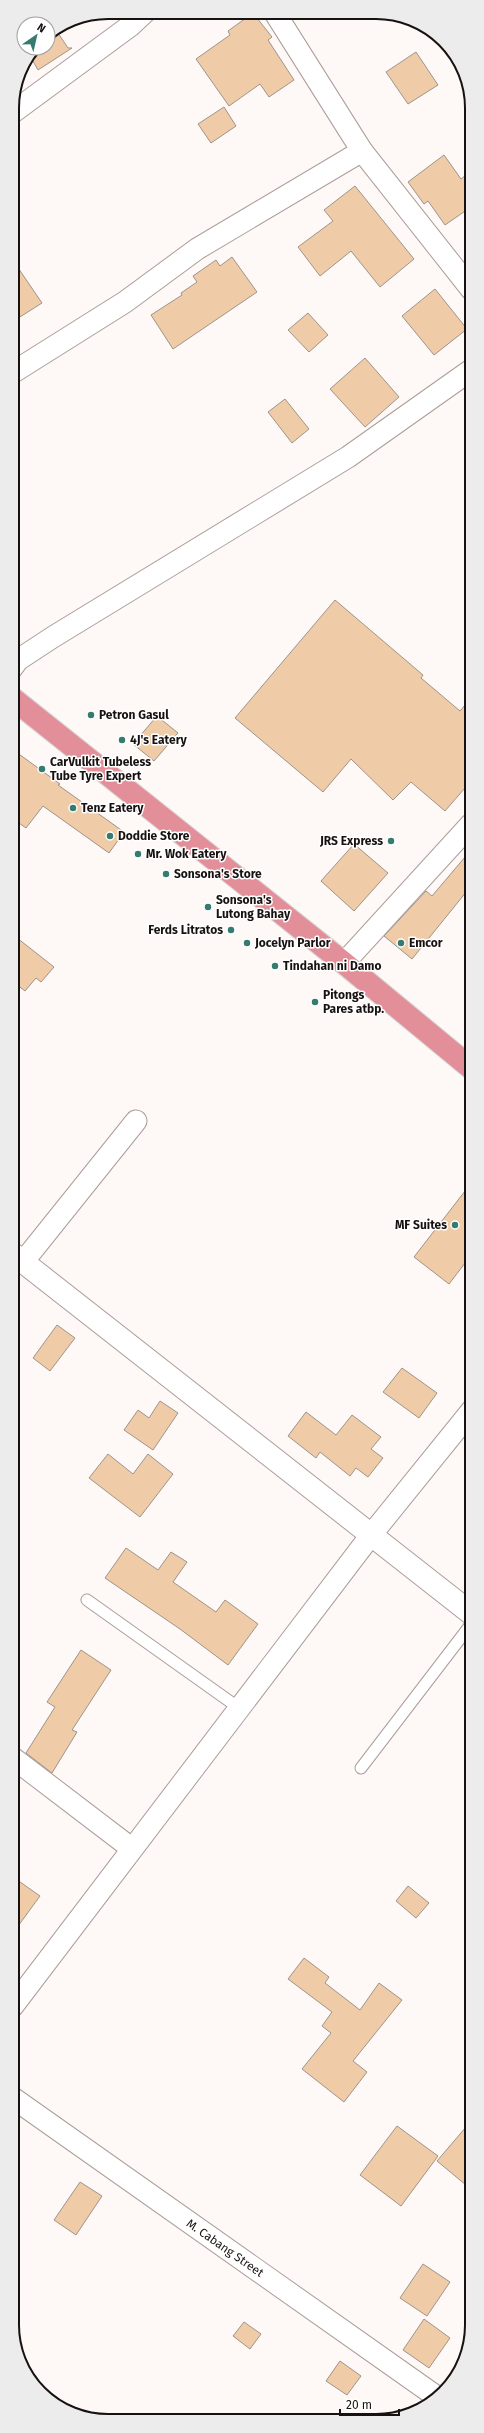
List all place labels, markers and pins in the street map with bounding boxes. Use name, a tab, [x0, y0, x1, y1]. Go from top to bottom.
place label: Petron Gasul	[99, 708, 169, 722]
marker: Petron Gasul	[86, 710, 96, 720]
place label: 4J's Eatery	[130, 733, 187, 747]
marker: 4J's Eatery	[117, 735, 127, 745]
place label: CarVulkit Tubeless Tube Tyre Expert	[50, 755, 151, 783]
marker: CarVulkit Tubeless Tube Tyre Expert	[37, 764, 47, 774]
place label: Tenz Eatery	[81, 801, 144, 815]
marker: Tenz Eatery	[68, 803, 78, 813]
place label: Doddie Store	[118, 829, 190, 843]
marker: Doddie Store	[105, 831, 115, 841]
place label: JRS Express	[319, 834, 383, 848]
marker: JRS Express	[386, 836, 396, 846]
place label: Mr. Wok Eatery	[146, 847, 227, 861]
marker: Mr. Wok Eatery	[133, 849, 143, 859]
place label: Sonsona's Store	[174, 867, 262, 881]
marker: Sonsona's Store	[161, 869, 171, 879]
place label: Sonsona's Lutong Bahay	[216, 893, 291, 921]
marker: Sonsona's Lutong Bahay	[203, 902, 213, 912]
place label: Ferds Litratos	[148, 923, 223, 937]
marker: Ferds Litratos	[226, 925, 236, 935]
place label: Jocelyn Parlor	[254, 936, 331, 950]
place label: Emcor	[409, 936, 443, 950]
marker: Jocelyn Parlor	[242, 938, 252, 948]
marker: Emcor	[396, 938, 406, 948]
place label: Tindahan ni Damo	[283, 959, 381, 973]
marker: Tindahan ni Damo	[270, 961, 280, 971]
place label: Pitongs Pares atbp.	[323, 988, 384, 1016]
marker: Pitongs Pares atbp.	[310, 997, 320, 1007]
place label: MF Suites	[395, 1218, 447, 1232]
marker: MF Suites	[450, 1220, 460, 1230]

